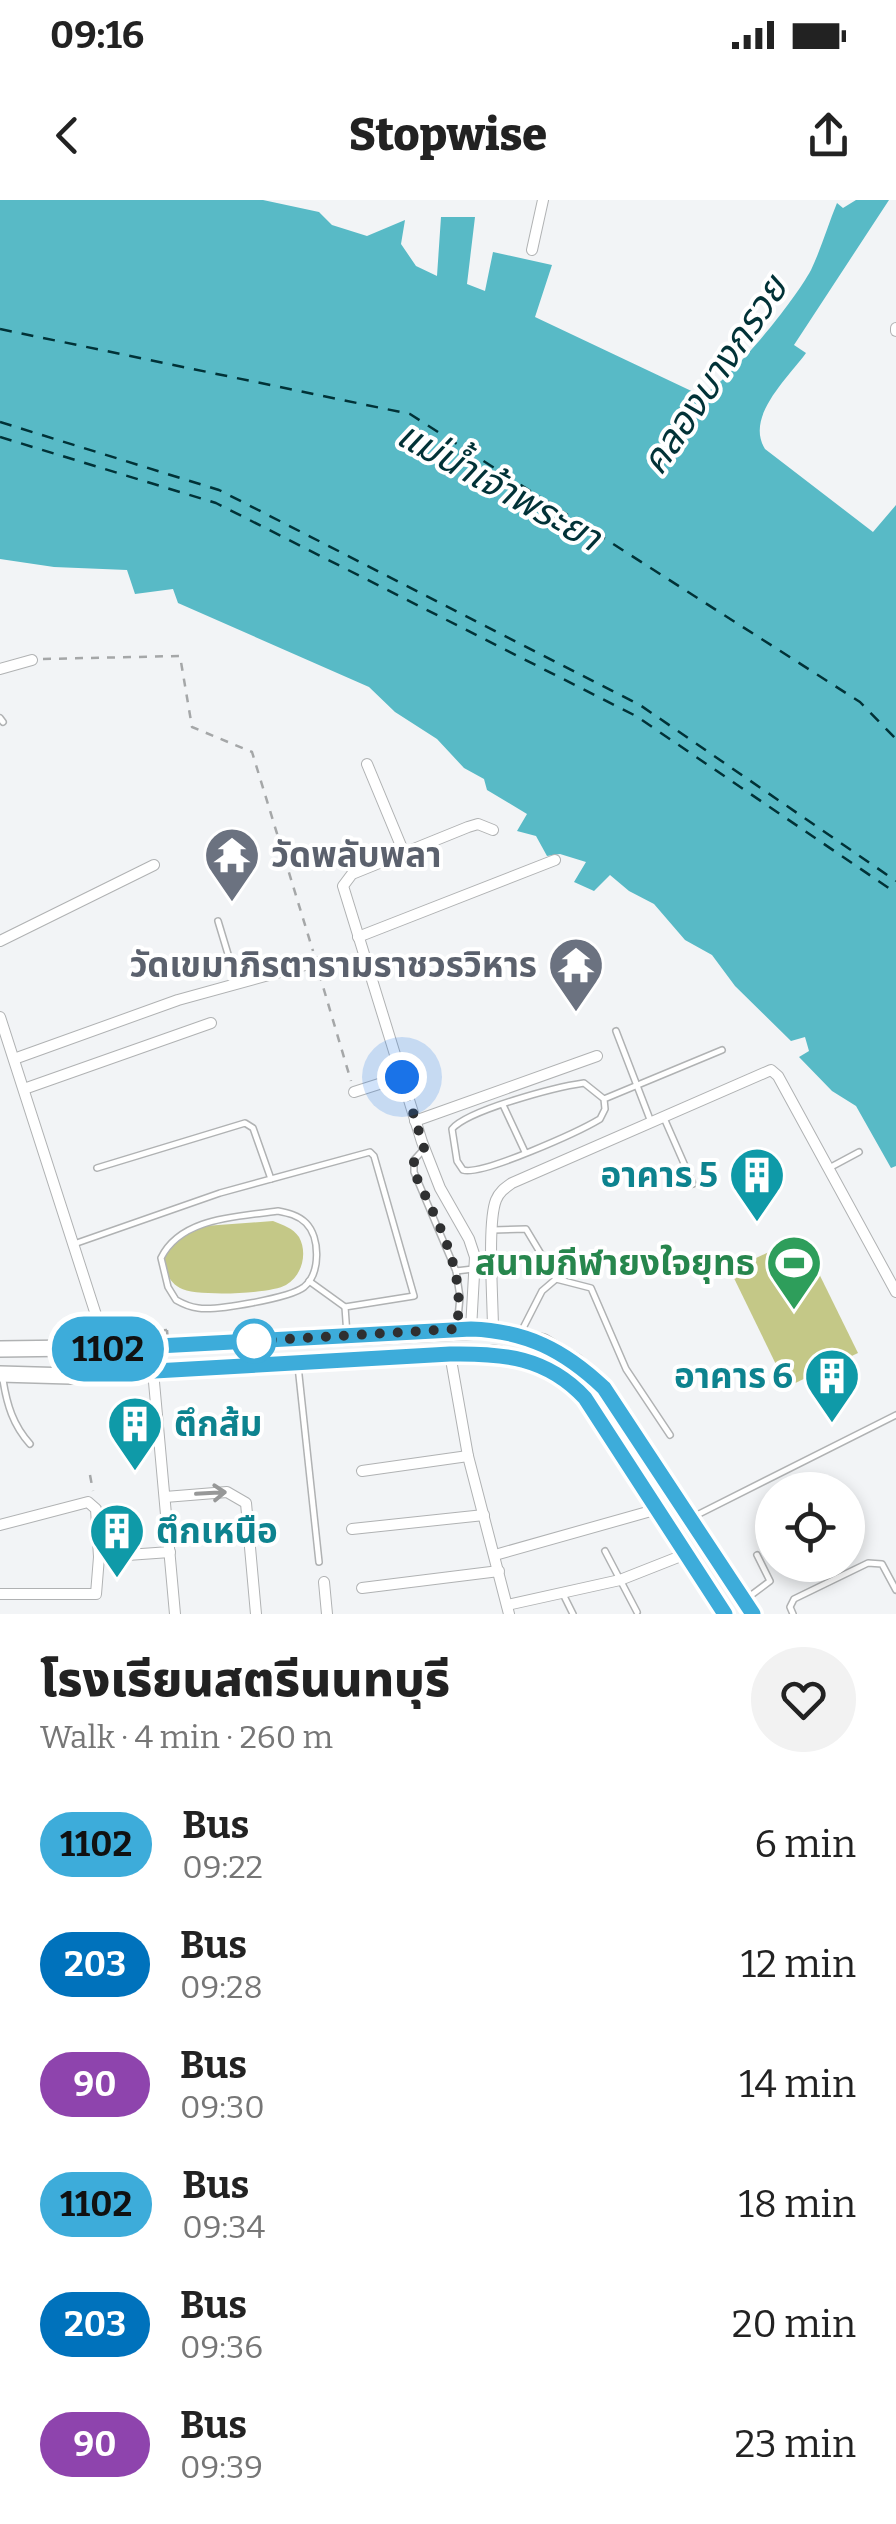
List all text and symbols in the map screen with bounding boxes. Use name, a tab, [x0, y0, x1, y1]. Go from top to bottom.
text: 09:16	[50, 12, 144, 58]
icon: back	[40, 108, 95, 163]
text: Stopwise	[349, 108, 547, 162]
icon: share	[801, 108, 856, 163]
water label: คลองบางกรวย	[631, 265, 798, 483]
water label: แม่น้ำเจ้าพระยา	[389, 409, 611, 561]
temple icon: วัดพลับพลา	[202, 825, 262, 904]
place label: วัดพลับพลา	[271, 834, 441, 876]
temple icon: วัดเขมาภิรตารามราชวรวิหาร	[546, 935, 606, 1014]
place label: วัดเขมาภิรตารามราชวรวิหาร	[129, 944, 537, 986]
your location	[377, 1052, 427, 1102]
building icon: อาคาร 5	[727, 1145, 787, 1224]
place label: อาคาร 5	[601, 1154, 718, 1196]
sports icon: สนามกีฬายงใจยุทธ	[764, 1233, 824, 1312]
place label: สนามกีฬายงใจยุทธ	[475, 1242, 755, 1284]
line badge: 1102	[38, 1316, 178, 1382]
unlabelled marker	[233, 1320, 275, 1362]
text: 1102	[72, 1328, 144, 1370]
building icon: อาคาร 6	[802, 1346, 862, 1425]
place label: อาคาร 6	[674, 1355, 793, 1397]
building icon: ตึกส้ม	[105, 1394, 165, 1473]
place label: ตึกส้ม	[174, 1403, 262, 1445]
map controls	[755, 1472, 865, 1582]
button: locate	[755, 1472, 865, 1582]
one-way arrow	[195, 1483, 227, 1502]
building icon: ตึกเหนือ	[87, 1501, 147, 1580]
place label: ตึกเหนือ	[156, 1510, 278, 1552]
button: heart	[751, 1647, 856, 1752]
text: โรงเรียนสตรีนนทบุรี	[40, 1651, 450, 1709]
text: Walk · 4 min · 260 m	[40, 1718, 333, 1756]
text: Bus	[182, 1802, 249, 1848]
text: 6 min	[754, 1821, 856, 1867]
text: 1102	[60, 1823, 132, 1865]
text: 09:22	[182, 1848, 263, 1886]
text: Bus	[180, 1922, 247, 1968]
text: 12 min	[741, 1941, 856, 1987]
text: 203	[64, 1943, 126, 1985]
text: 09:28	[180, 1968, 263, 2006]
text: Bus	[180, 2042, 247, 2088]
text: 14 min	[739, 2061, 856, 2107]
text: 90	[74, 2063, 116, 2105]
text: 09:30	[180, 2088, 265, 2126]
text: Bus	[182, 2162, 249, 2208]
text: 18 min	[739, 2181, 856, 2227]
text: 1102	[60, 2183, 132, 2225]
text: 09:34	[182, 2208, 265, 2246]
text: Bus	[180, 2282, 247, 2328]
text: 20 min	[732, 2301, 856, 2347]
text: 203	[64, 2303, 126, 2345]
text: 09:36	[180, 2328, 263, 2366]
text: Bus	[180, 2402, 247, 2448]
text: 23 min	[734, 2421, 856, 2467]
text: 90	[74, 2423, 116, 2465]
text: 09:39	[180, 2448, 263, 2486]

